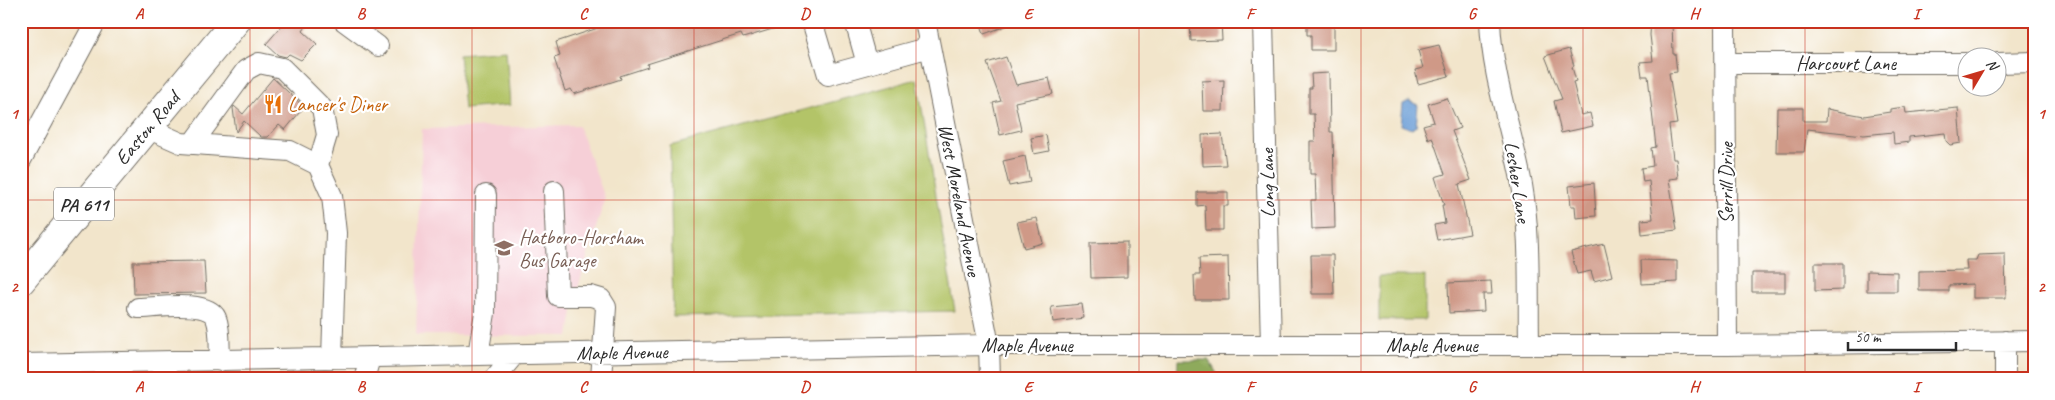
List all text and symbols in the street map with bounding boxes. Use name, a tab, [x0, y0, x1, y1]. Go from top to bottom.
text: A	[135, 4, 145, 24]
text: B	[357, 4, 367, 24]
text: C	[579, 4, 589, 24]
text: D	[800, 4, 811, 24]
text: E	[1024, 4, 1035, 24]
text: F	[1246, 4, 1257, 24]
text: G	[1468, 4, 1478, 24]
text: H	[1689, 4, 1701, 24]
text: I	[1913, 4, 1923, 24]
north arrow	[1958, 48, 2008, 98]
street label: Harcourt Lane	[1796, 51, 1898, 76]
text: N	[1982, 56, 2003, 75]
street label: Easton Road	[110, 84, 187, 170]
place label: Lancer's Diner	[288, 92, 389, 117]
restaurant icon: Lancer's Diner	[262, 93, 284, 115]
text: 1	[10, 104, 19, 124]
text: 1	[2037, 104, 2046, 124]
street label: West Moreland Avenue	[933, 122, 987, 280]
street label: Lesher Lane	[1499, 140, 1536, 226]
street label: Serrill Drive	[1714, 141, 1739, 224]
street label: Long Lane	[1254, 147, 1281, 217]
road number: PA 611	[54, 188, 114, 220]
place label: Hatboro-Horsham Bus Garage	[519, 225, 645, 273]
school or university icon: Hatboro-Horsham Bus Garage	[493, 237, 515, 259]
text: 2	[10, 277, 19, 297]
text: 2	[2037, 277, 2046, 297]
scale bar	[1848, 320, 1955, 352]
text: 50 m	[1855, 328, 1882, 347]
street label: Maple Avenue	[981, 333, 1074, 358]
street label: Maple Avenue	[1386, 333, 1479, 358]
street label: Maple Avenue	[576, 339, 669, 366]
text: A	[135, 377, 145, 397]
text: B	[357, 377, 367, 397]
text: C	[579, 377, 589, 397]
text: D	[800, 377, 811, 397]
text: E	[1024, 377, 1035, 397]
text: F	[1246, 377, 1257, 397]
text: G	[1468, 377, 1478, 397]
text: H	[1689, 377, 1701, 397]
text: I	[1913, 377, 1923, 397]

